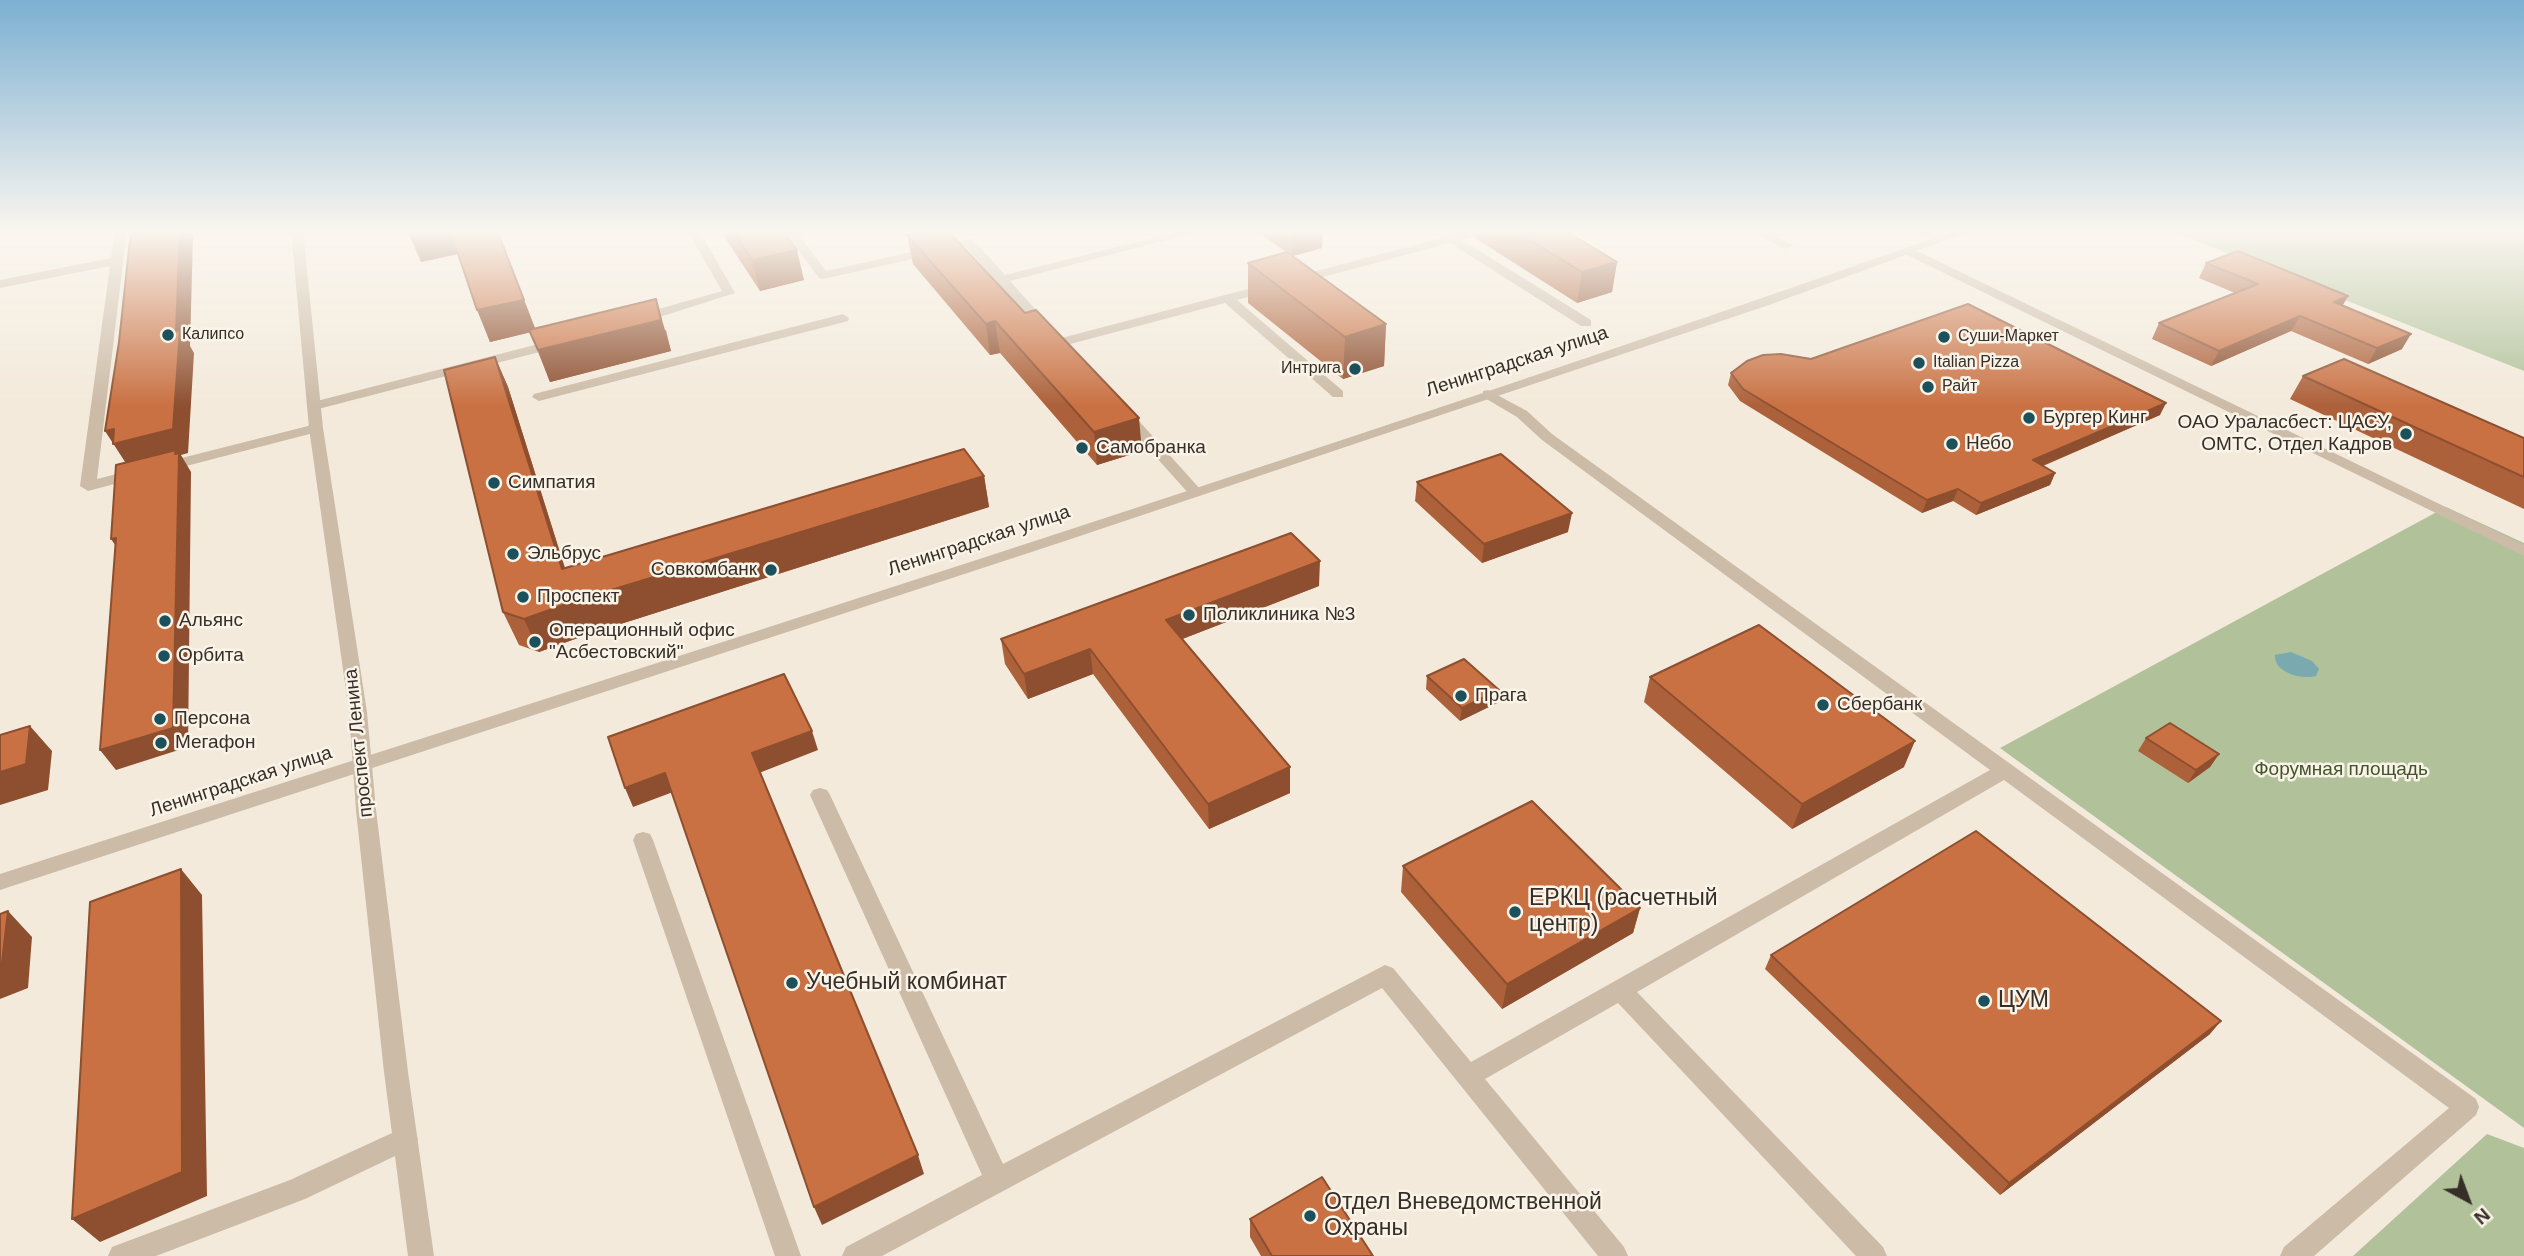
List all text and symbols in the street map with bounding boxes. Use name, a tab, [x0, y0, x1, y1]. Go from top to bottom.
street label: Ленинградская улица	[1423, 322, 1611, 402]
place label: Калипсо	[182, 325, 244, 345]
marker: Калипсо	[160, 327, 176, 343]
place label: Суши-Маркет	[1958, 327, 2059, 347]
marker: Суши-Маркет	[1936, 329, 1952, 345]
place label: Italian Pizza	[1933, 353, 2019, 373]
marker: Italian Pizza	[1911, 355, 1927, 371]
place label: Интрига	[1281, 359, 1341, 379]
marker: Интрига	[1347, 361, 1363, 377]
place label: Райт	[1942, 377, 1977, 397]
marker: Райт	[1920, 379, 1936, 395]
place label: Бургер Кинг	[2043, 407, 2147, 429]
marker: Бургер Кинг	[2021, 410, 2037, 426]
place label: ОАО Ураласбест: ЦАСУ, ОМТС, Отдел Кадров	[2178, 412, 2392, 456]
marker: ОАО Ураласбест: ЦАСУ, ОМТС, Отдел Кадров	[2398, 426, 2414, 442]
place label: Небо	[1966, 433, 2012, 455]
marker: Небо	[1944, 436, 1960, 452]
place label: Самобранка	[1096, 437, 1206, 459]
marker: Самобранка	[1074, 440, 1090, 456]
place label: Симпатия	[508, 472, 595, 494]
marker: Симпатия	[486, 475, 502, 491]
street label: Ленинградская улица	[885, 501, 1073, 581]
place label: Эльбрус	[527, 543, 601, 565]
marker: Эльбрус	[505, 546, 521, 562]
place label: Совкомбанк	[651, 559, 757, 581]
marker: Совкомбанк	[763, 562, 779, 578]
place label: Проспект	[537, 586, 619, 608]
marker: Проспект	[515, 589, 531, 605]
place label: Поликлиника №3	[1203, 604, 1355, 626]
marker: Поликлиника №3	[1181, 607, 1197, 623]
place label: Альянс	[179, 610, 243, 632]
marker: Альянс	[157, 613, 173, 629]
place label: Операционный офис "Асбестовский"	[549, 620, 735, 664]
marker: Операционный офис "Асбестовский"	[527, 634, 543, 650]
place label: Орбита	[178, 645, 244, 667]
marker: Орбита	[156, 648, 172, 664]
street label: проспект Ленина	[340, 667, 378, 819]
place label: Прага	[1475, 685, 1527, 707]
marker: Прага	[1453, 688, 1469, 704]
place label: Сбербанк	[1837, 694, 1922, 716]
marker: Сбербанк	[1815, 697, 1831, 713]
place label: Персона	[174, 708, 250, 730]
marker: Персона	[152, 711, 168, 727]
place label: Мегафон	[175, 732, 255, 754]
marker: Мегафон	[153, 735, 169, 751]
street label: Ленинградская улица	[147, 742, 335, 822]
park label: Форумная площадь	[2254, 759, 2428, 781]
place label: ЕРКЦ (расчетный центр)	[1529, 885, 1718, 939]
marker: ЕРКЦ (расчетный центр)	[1507, 904, 1523, 920]
place label: Учебный комбинат	[806, 969, 1007, 997]
marker: Учебный комбинат	[784, 975, 800, 991]
place label: ЦУМ	[1998, 987, 2049, 1015]
marker: ЦУМ	[1976, 993, 1992, 1009]
north arrow	[2433, 1165, 2503, 1235]
place label: Отдел Вневедомственной Охраны	[1324, 1189, 1602, 1243]
text: N	[2470, 1204, 2494, 1229]
marker: Отдел Вневедомственной Охраны	[1302, 1208, 1318, 1224]

